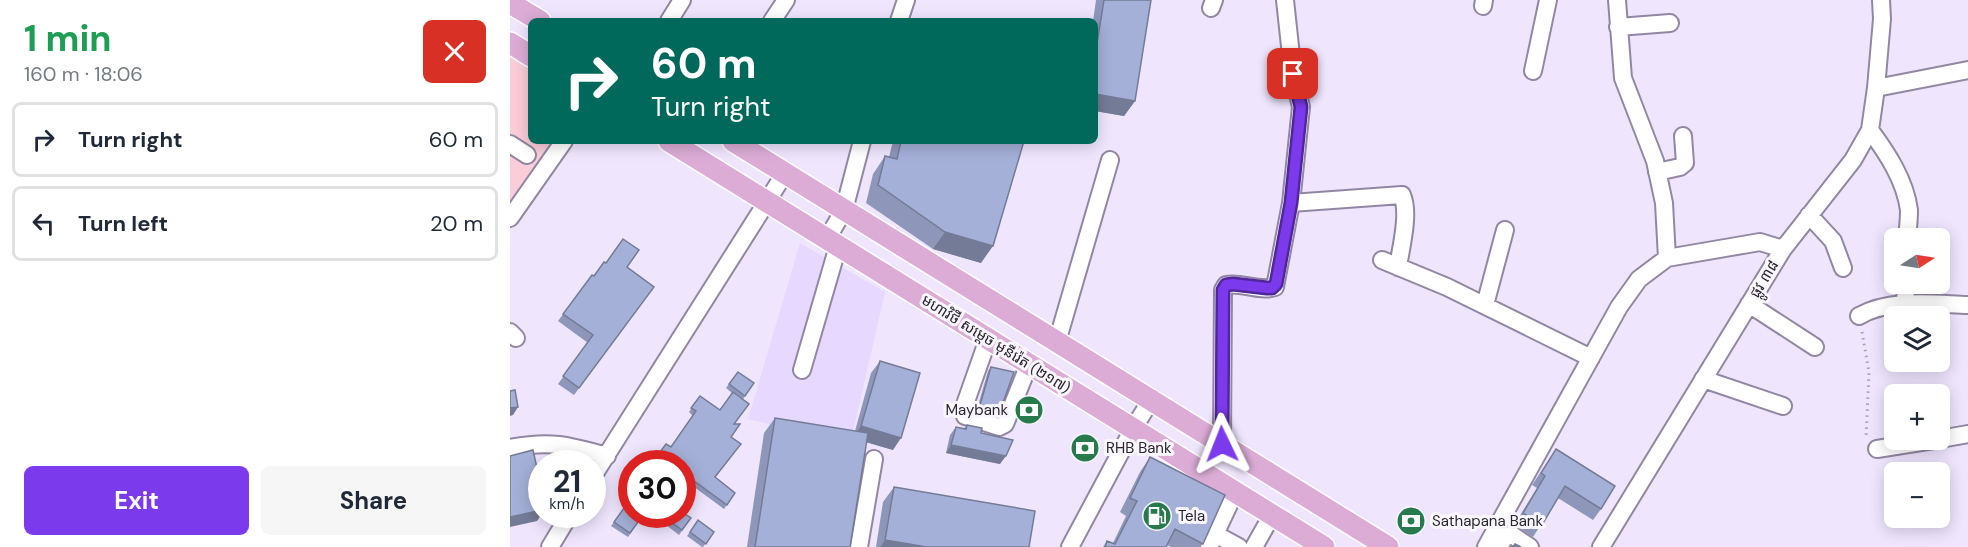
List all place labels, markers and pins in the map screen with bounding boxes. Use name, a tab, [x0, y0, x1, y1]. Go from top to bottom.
pin	[1267, 48, 1318, 99]
bank icon: Maybank	[1013, 394, 1045, 426]
place label: Maybank	[945, 400, 1008, 420]
bank icon: RHB Bank	[1069, 432, 1101, 464]
place label: RHB Bank	[1106, 438, 1172, 458]
fuel station icon: Tela	[1141, 500, 1173, 532]
bank icon: Sathapana Bank	[1395, 505, 1427, 537]
place label: Tela	[1178, 506, 1205, 526]
place label: Sathapana Bank	[1432, 511, 1543, 531]

